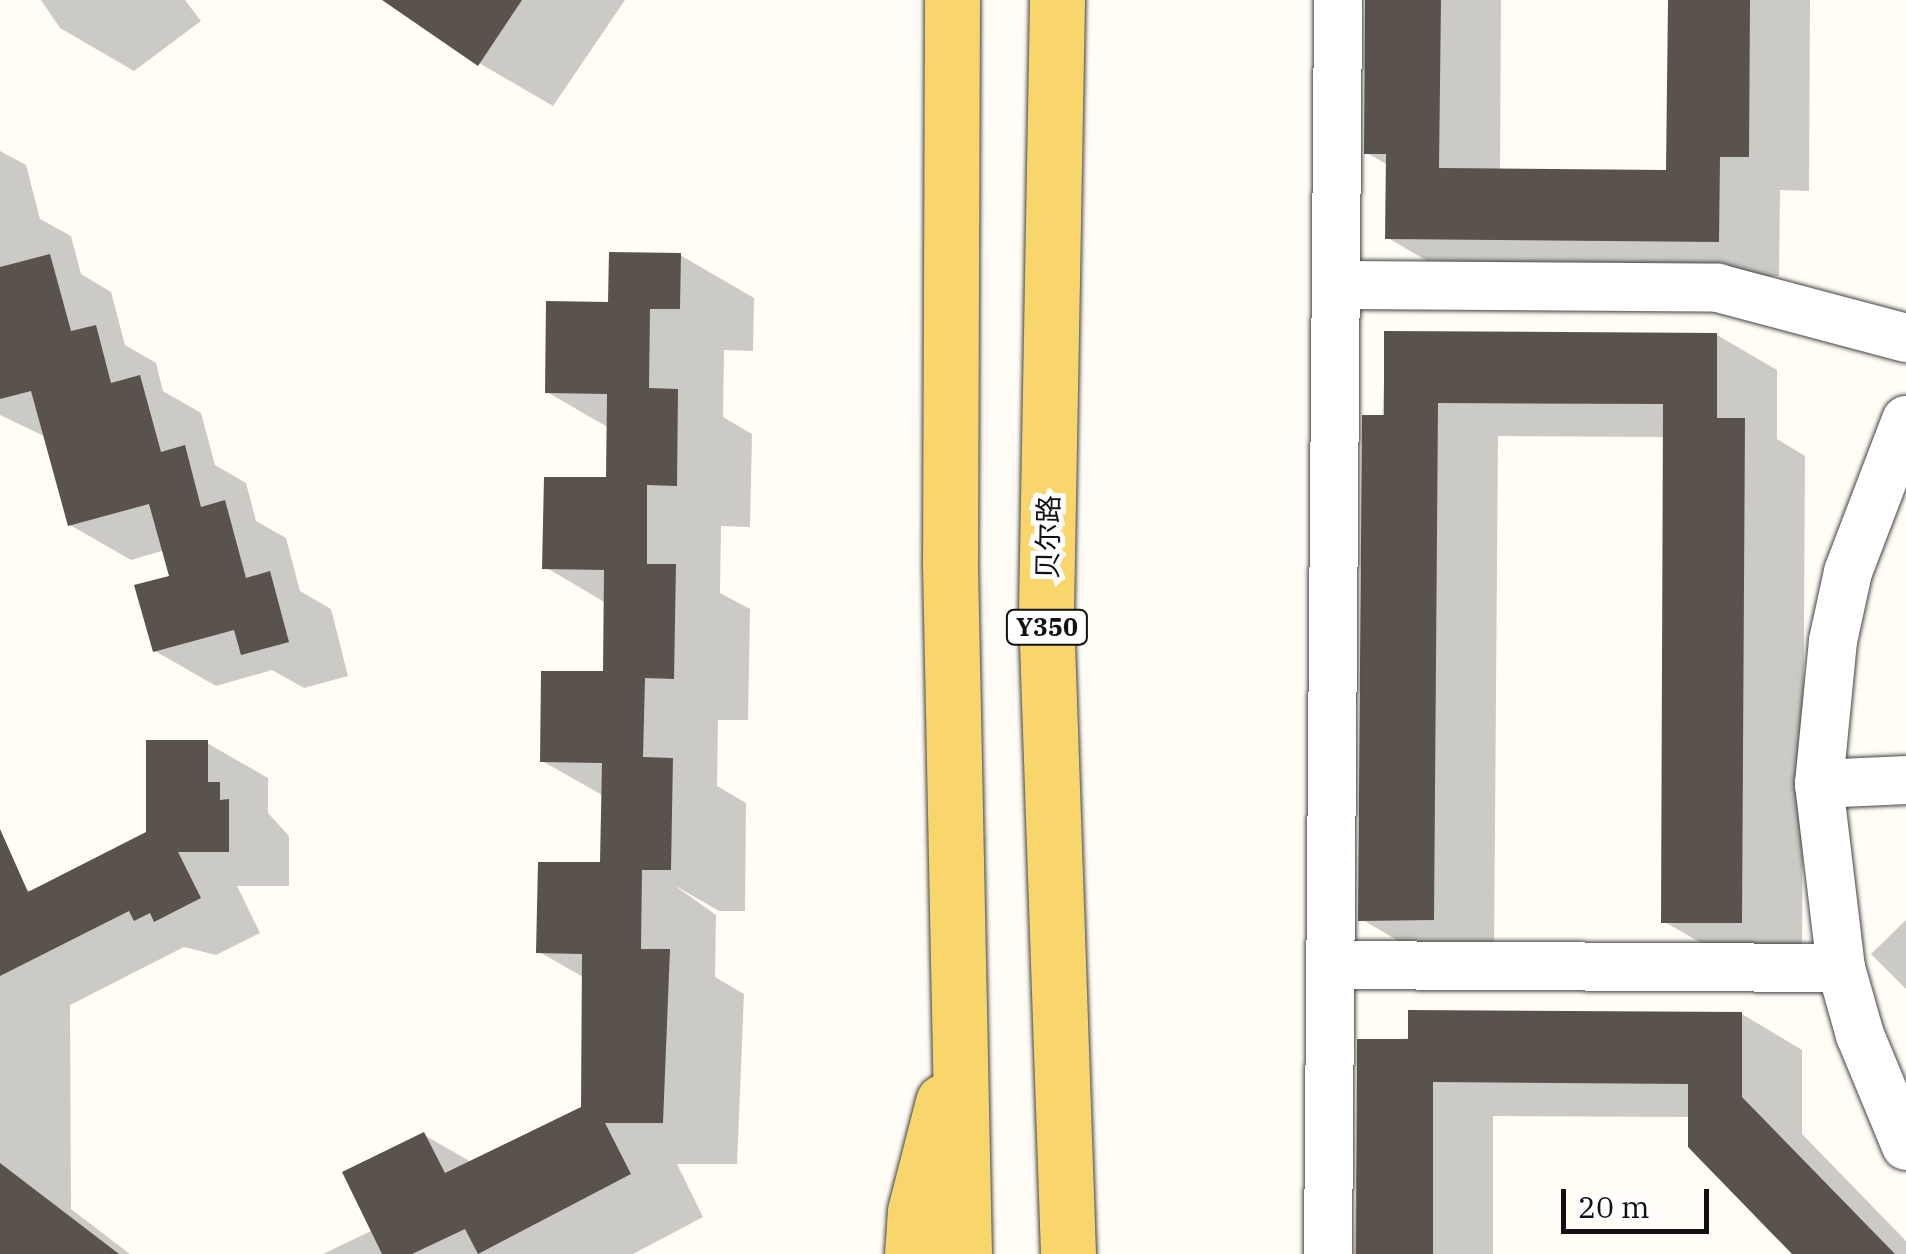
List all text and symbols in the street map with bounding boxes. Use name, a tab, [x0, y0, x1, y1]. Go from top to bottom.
street label: 贝尔路	[1030, 495, 1066, 579]
road number: Y350	[1004, 607, 1090, 647]
scale bar	[1566, 1169, 1714, 1231]
text: 20 m	[1578, 1187, 1650, 1226]

